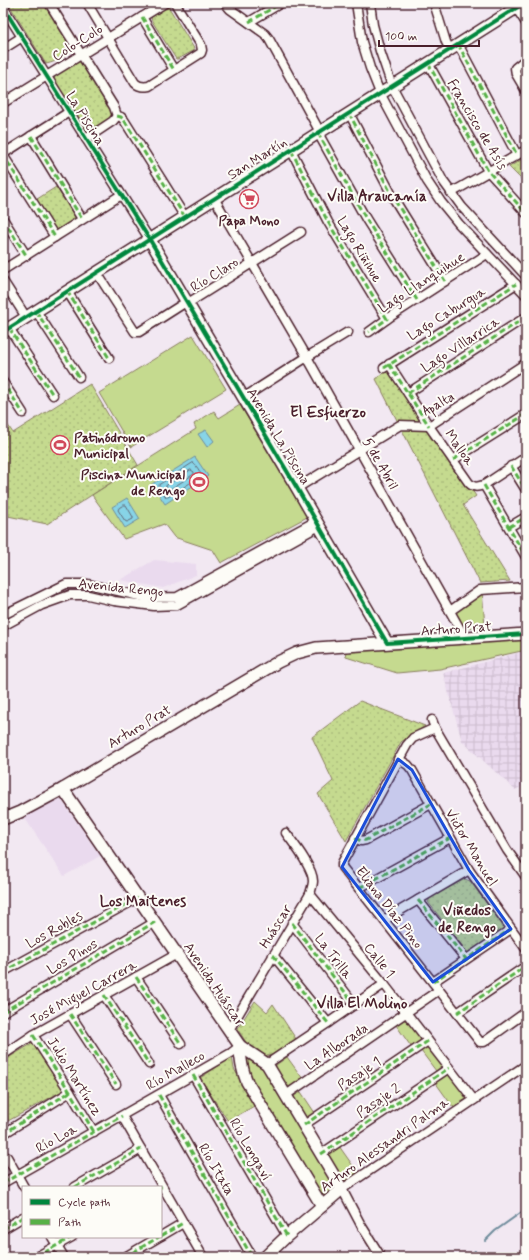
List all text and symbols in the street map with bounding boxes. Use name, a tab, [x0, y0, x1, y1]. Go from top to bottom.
street label: Colo-Colo	[49, 20, 106, 65]
scale bar	[379, 22, 479, 48]
text: 100 m	[385, 29, 417, 45]
street label: Francisco de Asís	[443, 76, 511, 173]
street label: La Piscina	[62, 88, 109, 149]
street label: San Martín	[224, 133, 291, 184]
district label: Villa Araucanía	[327, 187, 427, 207]
supermarket icon: Papa Mono	[238, 188, 260, 210]
place label: Papa Mono	[218, 212, 280, 230]
street label: Lago Riñihue	[331, 213, 386, 287]
street label: Lago Llanquihue	[375, 248, 469, 319]
street label: Río Claro	[187, 253, 242, 297]
street label: Lago Caburgua	[404, 282, 490, 347]
street label: Lago Villarrica	[418, 313, 505, 378]
street label: Avenida La Piscina	[242, 385, 314, 488]
street label: Apalta	[419, 388, 458, 421]
district label: El Esfuerzo	[290, 403, 366, 423]
street label: Malloa	[440, 426, 478, 470]
place label: Patinódromo Municipal	[74, 429, 145, 463]
sports icon: Patinódromo Municipal	[49, 434, 71, 456]
street label: 5 de Abril	[358, 434, 402, 493]
place label: Piscina Municipal de Rengo	[81, 466, 186, 501]
sports icon: Piscina Municipal de Rengo	[188, 471, 210, 493]
street label: Avenida Rengo	[77, 575, 164, 602]
street label: Arturo Prat	[420, 618, 492, 640]
street label: Arturo Prat	[104, 701, 175, 753]
street label: Victor Manuel	[441, 806, 501, 890]
street label: Eliana Díaz Pino	[352, 863, 427, 952]
district label: Los Maitenes	[100, 892, 186, 912]
street label: Huáscar	[256, 901, 296, 952]
district label: Viñedos de Rengo	[438, 901, 496, 939]
street label: Los Robles	[23, 907, 86, 953]
street label: La Trilla	[310, 930, 357, 983]
street label: Los Pinos	[44, 935, 101, 979]
street label: Avenida Huáscar	[179, 939, 249, 1030]
street label: Calle 1	[360, 939, 399, 982]
street label: José Miguel Carrera	[27, 956, 142, 1031]
district label: Villa El Molino	[317, 994, 408, 1014]
street label: La Alborada	[301, 1019, 372, 1075]
street label: Julio Martínez	[43, 1034, 106, 1120]
street label: Río Malleco	[143, 1047, 208, 1095]
street label: Pasaje 1	[334, 1053, 385, 1095]
street label: Pasaje 2	[353, 1079, 404, 1122]
street label: Arturo Alessandri Palma	[317, 1093, 453, 1196]
street label: Río Longaví	[224, 1115, 275, 1185]
street label: Río Loa	[33, 1120, 81, 1158]
street label: Río Itata	[194, 1140, 238, 1199]
legend	[22, 1186, 162, 1238]
text: Cycle path	[58, 1195, 110, 1211]
text: Path	[58, 1215, 81, 1231]

